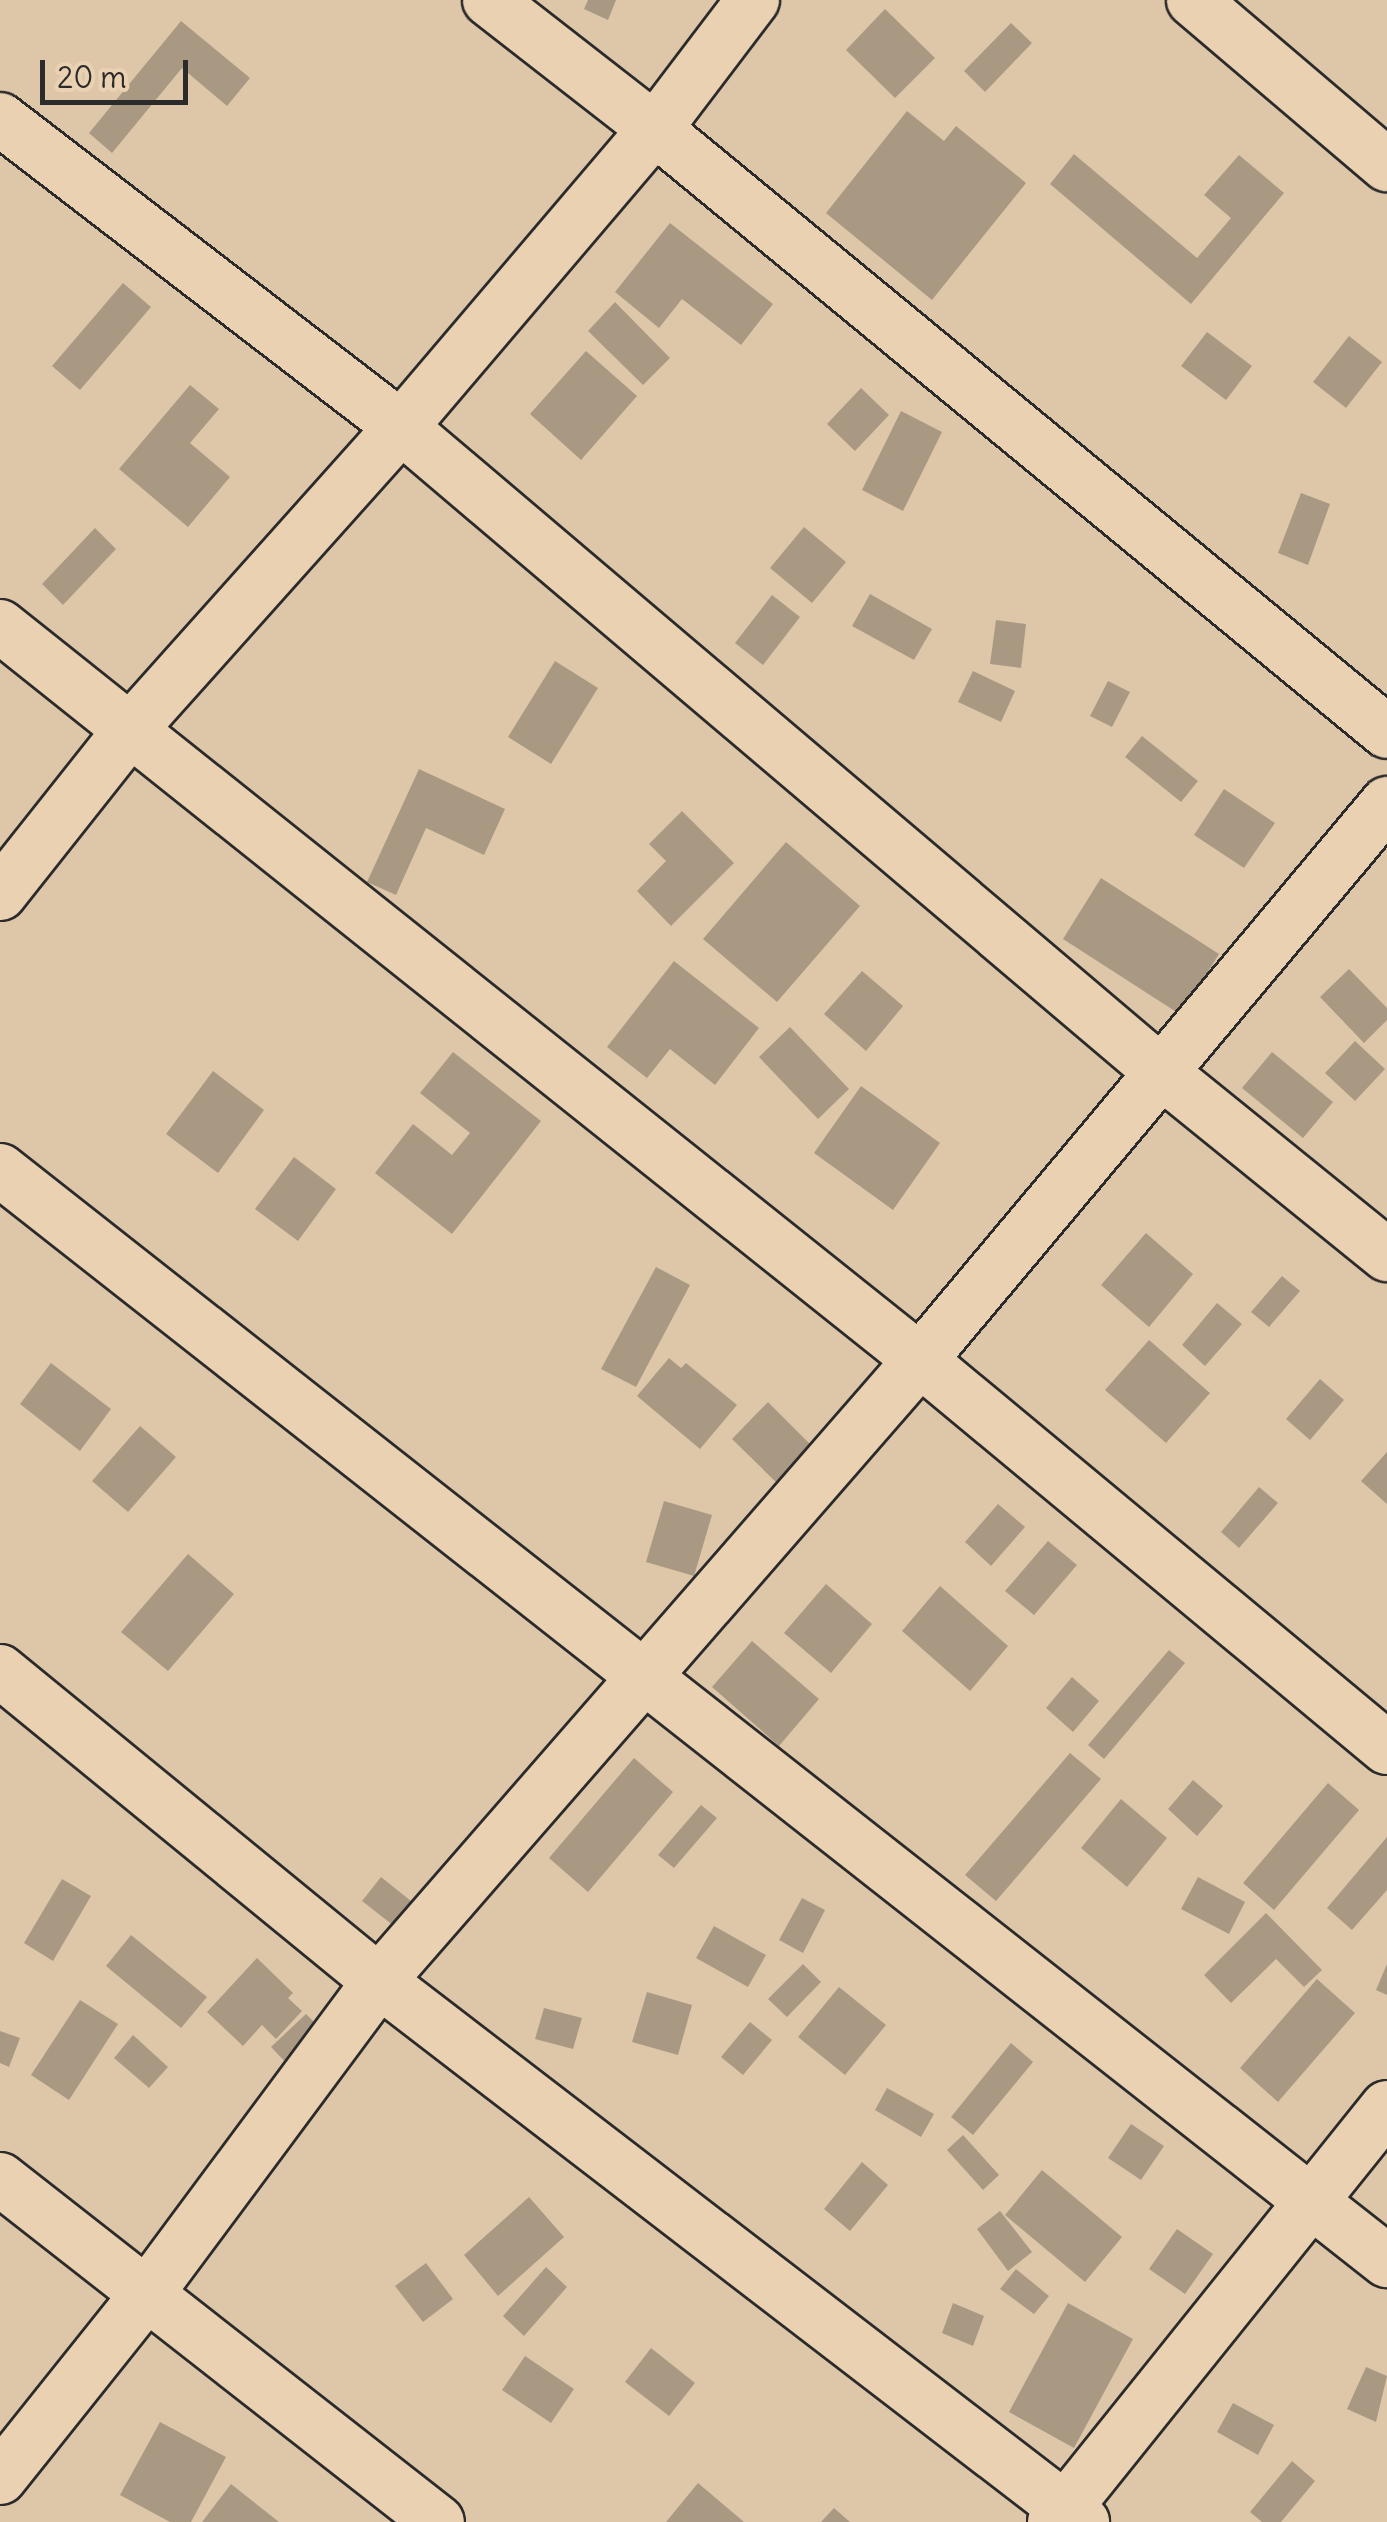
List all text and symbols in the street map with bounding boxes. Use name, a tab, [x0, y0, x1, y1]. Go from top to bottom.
scale bar	[45, 40, 192, 102]
text: 20 m	[57, 58, 127, 96]

